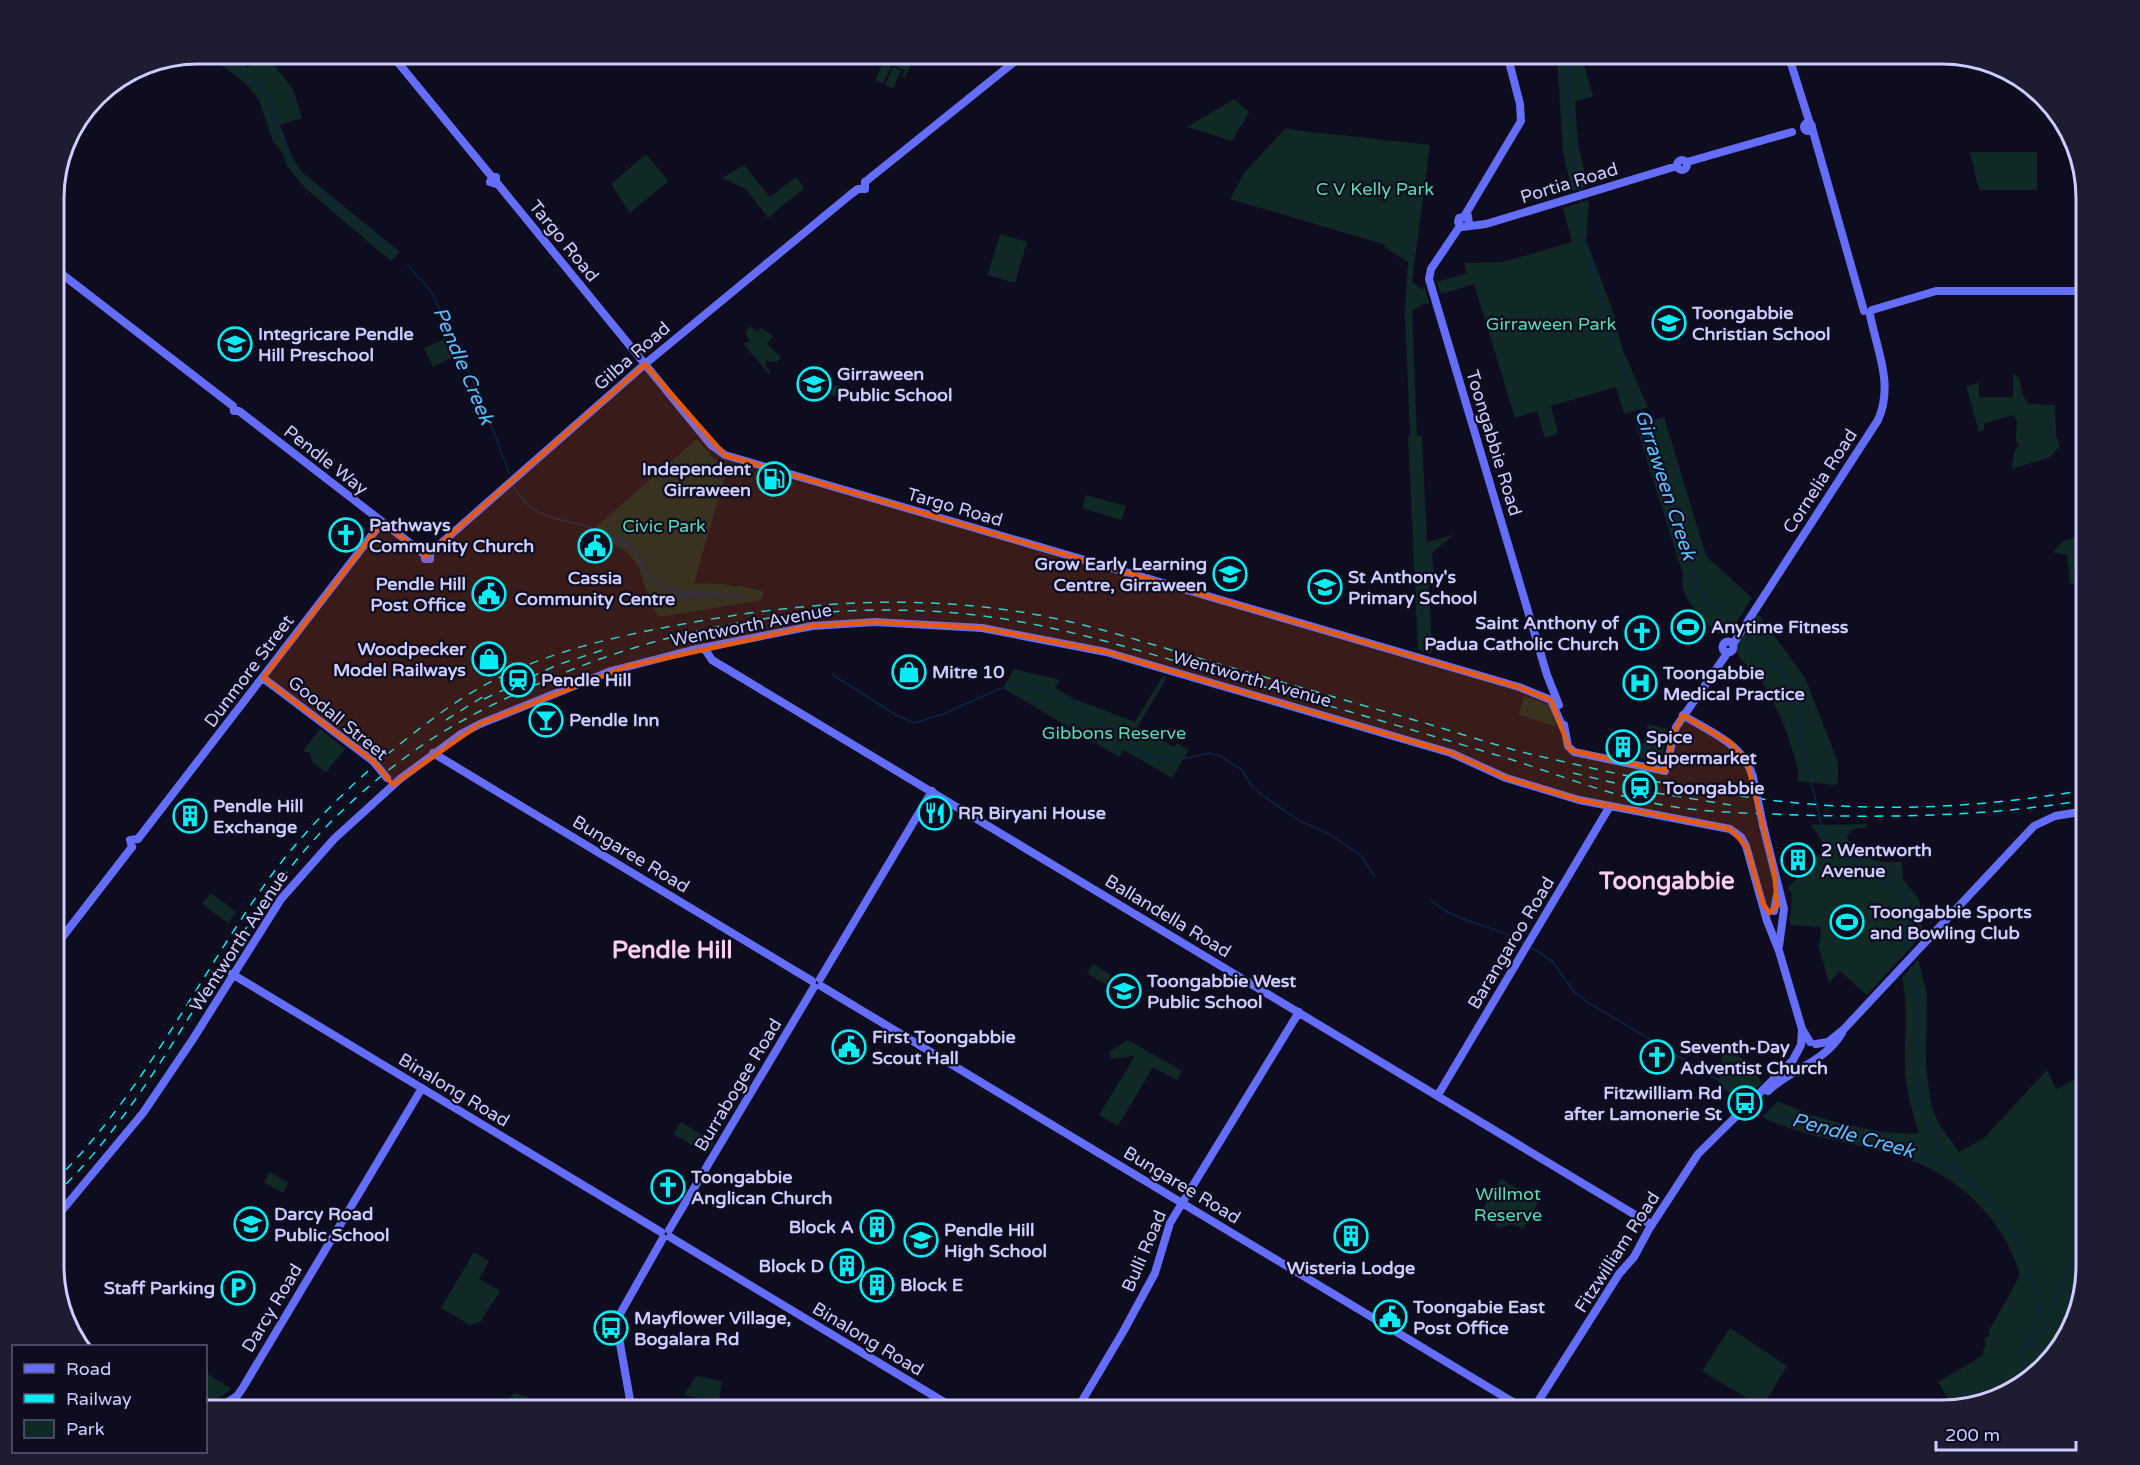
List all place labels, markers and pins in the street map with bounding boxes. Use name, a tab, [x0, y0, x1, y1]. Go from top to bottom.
place label: Toongabbie Christian School	[1691, 302, 1831, 345]
school or university icon: Toongabbie Christian School	[1651, 305, 1687, 341]
place label: Integricare Pendle Hill Preschool	[258, 323, 414, 366]
school or university icon: Integricare Pendle Hill Preschool	[217, 326, 253, 362]
place label: Girraween Public School	[837, 363, 953, 406]
school or university icon: Girraween Public School	[796, 366, 832, 402]
place label: Independent Girraween	[642, 458, 751, 501]
fuel station icon: Independent Girraween	[756, 461, 792, 497]
place label: Pathways Community Church	[369, 514, 534, 557]
church icon: Pathways Community Church	[328, 517, 364, 553]
public building icon: Cassia Community Centre	[577, 528, 613, 564]
place label: Grow Early Learning Centre, Girraween	[1034, 553, 1207, 596]
school or university icon: Grow Early Learning Centre, Girraween	[1212, 556, 1248, 592]
place label: St Anthony's Primary School	[1348, 566, 1477, 609]
place label: Cassia Community Centre	[515, 567, 675, 610]
school or university icon: St Anthony's Primary School	[1307, 569, 1343, 605]
place label: Pendle Hill Post Office	[370, 573, 466, 616]
public building icon: Pendle Hill Post Office	[471, 576, 507, 612]
sports icon: Anytime Fitness	[1670, 609, 1706, 645]
place label: Saint Anthony of Padua Catholic Church	[1424, 612, 1620, 655]
church icon: Saint Anthony of Padua Catholic Church	[1624, 615, 1660, 651]
place label: Anytime Fitness	[1711, 616, 1849, 638]
place label: Woodpecker Model Railways	[333, 638, 467, 681]
shop icon: Woodpecker Model Railways	[471, 641, 507, 677]
shop icon: Mitre 10	[891, 654, 927, 690]
place label: Mitre 10	[932, 661, 1005, 683]
station icon: Pendle Hill	[500, 662, 536, 698]
place label: Toongabbie Medical Practice	[1662, 662, 1805, 705]
hospital icon: Toongabbie Medical Practice	[1622, 665, 1658, 701]
place label: Pendle Hill	[541, 669, 632, 691]
bar icon: Pendle Inn	[528, 702, 564, 738]
place label: Pendle Inn	[569, 709, 660, 731]
place label: Spice Supermarket	[1646, 726, 1757, 769]
building icon: Spice Supermarket	[1605, 729, 1641, 765]
station icon: Toongabbie	[1622, 770, 1658, 806]
place label: Toongabbie	[1662, 777, 1765, 799]
place label: Pendle Hill Exchange	[213, 795, 304, 838]
restaurant icon: RR Biryani House	[917, 795, 953, 831]
building icon: Pendle Hill Exchange	[172, 798, 208, 834]
place label: RR Biryani House	[958, 802, 1106, 824]
place label: 2 Wentworth Avenue	[1821, 839, 1932, 882]
building icon: 2 Wentworth Avenue	[1780, 842, 1816, 878]
place label: Toongabbie Sports and Bowling Club	[1869, 901, 2032, 944]
sports icon: Toongabbie Sports and Bowling Club	[1829, 904, 1865, 940]
place label: Toongabbie West Public School	[1146, 970, 1296, 1013]
school or university icon: Toongabbie West Public School	[1106, 973, 1142, 1009]
place label: First Toongabbie Scout Hall	[872, 1026, 1016, 1069]
public building icon: First Toongabbie Scout Hall	[831, 1029, 867, 1065]
place label: Seventh-Day Adventist Church	[1680, 1036, 1828, 1079]
church icon: Seventh-Day Adventist Church	[1639, 1039, 1675, 1075]
place label: Fitzwilliam Rd after Lamonerie St	[1564, 1082, 1722, 1125]
bus stop icon: Fitzwilliam Rd after Lamonerie St	[1727, 1085, 1763, 1121]
place label: Toongabbie Anglican Church	[690, 1166, 833, 1209]
church icon: Toongabbie Anglican Church	[650, 1169, 686, 1205]
place label: Darcy Road Public School	[274, 1203, 390, 1246]
school or university icon: Darcy Road Public School	[233, 1206, 269, 1242]
building icon: Block A	[859, 1209, 895, 1245]
place label: Block A	[789, 1216, 854, 1238]
building icon: Wisteria Lodge	[1333, 1218, 1369, 1254]
place label: Pendle Hill High School	[944, 1219, 1047, 1262]
school or university icon: Pendle Hill High School	[903, 1222, 939, 1258]
building icon: Block D	[829, 1248, 865, 1284]
place label: Block D	[759, 1255, 824, 1277]
place label: Wisteria Lodge	[1287, 1257, 1415, 1279]
building icon: Block E	[859, 1267, 895, 1303]
parking icon: Staff Parking	[220, 1270, 256, 1306]
place label: Block E	[900, 1274, 963, 1296]
place label: Staff Parking	[104, 1277, 215, 1299]
place label: Toongabie East Post Office	[1412, 1296, 1545, 1339]
public building icon: Toongabie East Post Office	[1372, 1299, 1408, 1335]
place label: Mayflower Village, Bogalara Rd	[634, 1307, 791, 1350]
bus stop icon: Mayflower Village, Bogalara Rd	[593, 1310, 629, 1346]

